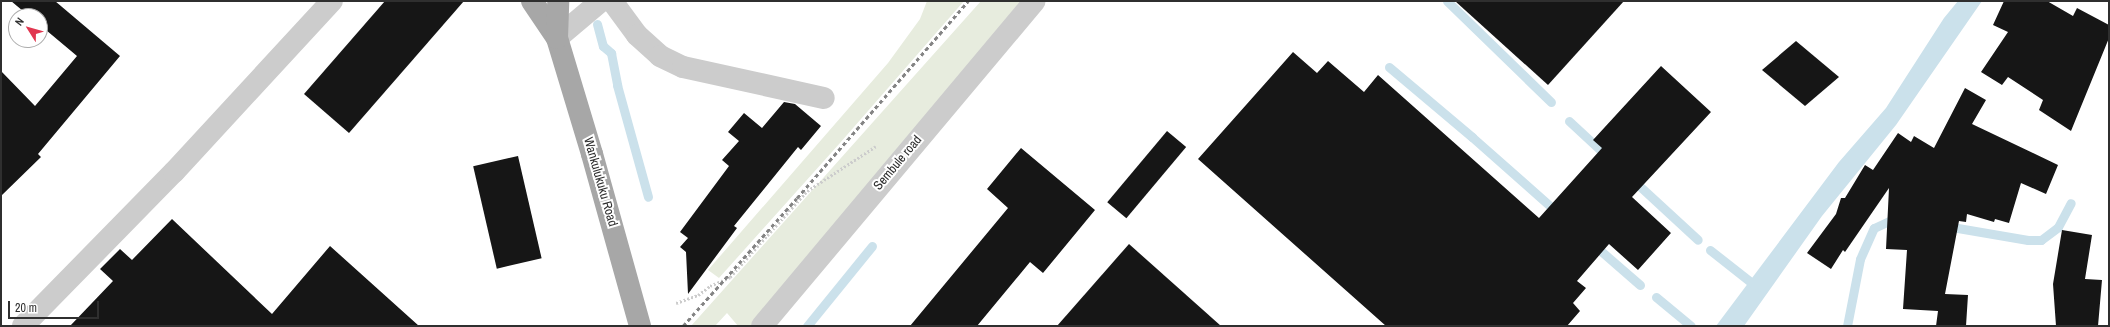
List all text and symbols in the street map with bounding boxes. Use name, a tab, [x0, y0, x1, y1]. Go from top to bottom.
north arrow	[8, 8, 48, 48]
text: N	[12, 15, 27, 28]
street label: Sembule road	[871, 133, 925, 193]
street label: Wankulukuku Road	[580, 136, 620, 228]
scale bar	[10, 293, 101, 319]
text: 20 m	[15, 300, 37, 316]

